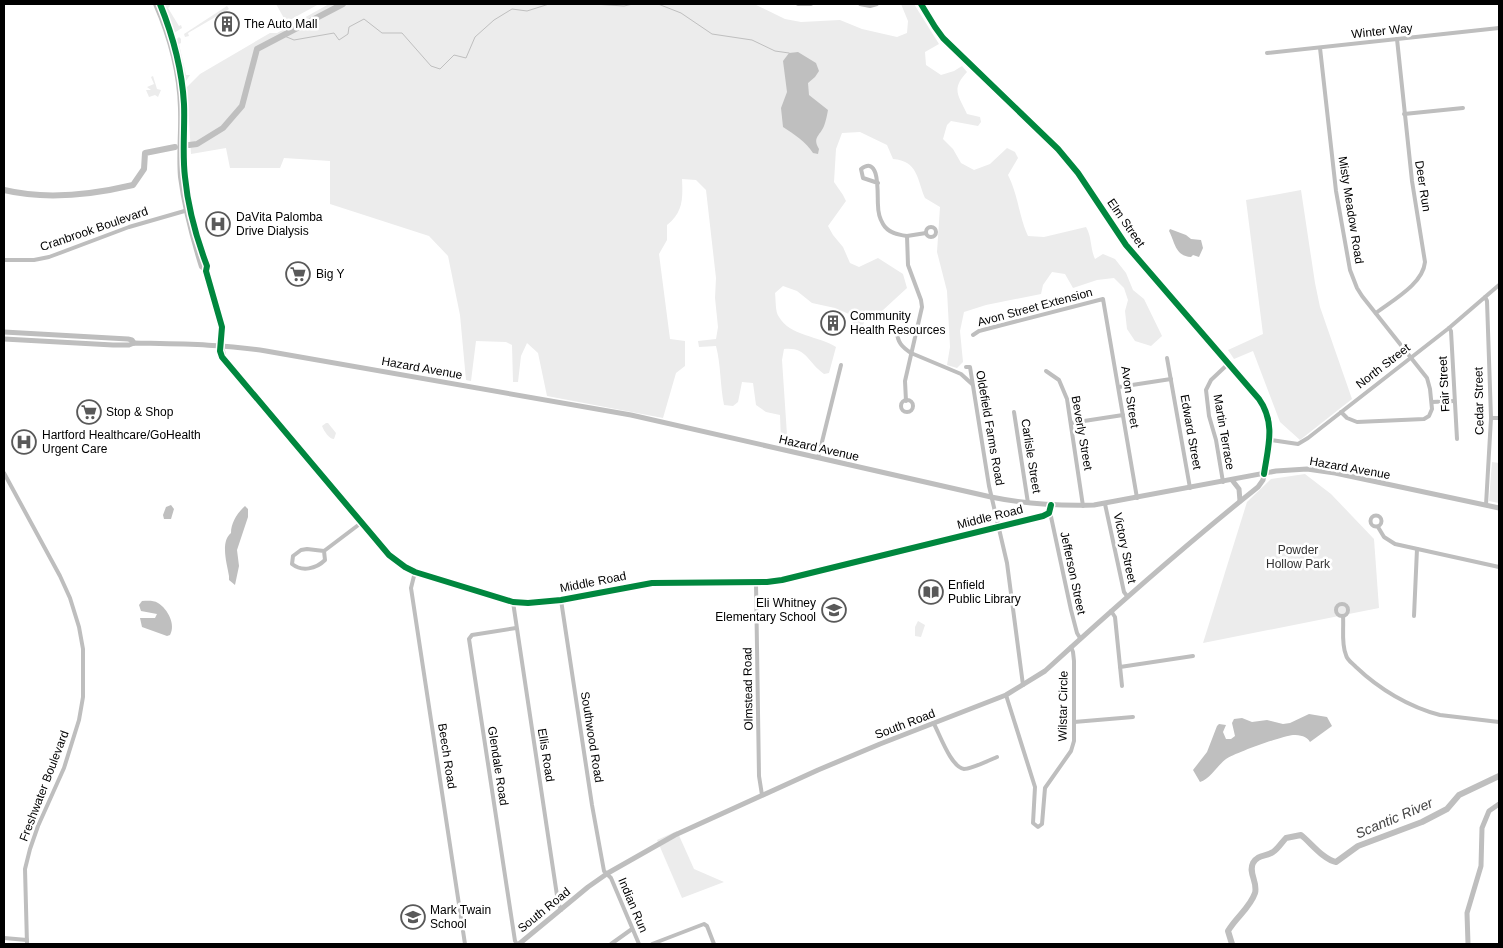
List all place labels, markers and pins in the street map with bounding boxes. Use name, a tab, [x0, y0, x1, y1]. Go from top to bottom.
building icon: The Auto Mall	[214, 11, 240, 37]
place label: The Auto Mall	[244, 17, 317, 31]
place label: DaVita Palomba Drive Dialysis	[236, 210, 323, 238]
hospital icon: DaVita Palomba Drive Dialysis	[205, 211, 231, 237]
supermarket icon: Big Y	[285, 261, 311, 287]
place label: Big Y	[316, 267, 344, 281]
place label: Community Health Resources	[850, 309, 945, 337]
building icon: Community Health Resources	[820, 310, 846, 336]
supermarket icon: Stop & Shop	[76, 399, 102, 425]
place label: Stop & Shop	[106, 405, 174, 419]
place label: Hartford Healthcare/GoHealth Urgent Care	[42, 428, 201, 456]
hospital icon: Hartford Healthcare/GoHealth Urgent Care	[11, 429, 37, 455]
place label: Enfield Public Library	[948, 578, 1021, 606]
library icon: Enfield Public Library	[918, 579, 944, 605]
place label: Eli Whitney Elementary School	[715, 596, 816, 624]
school or university icon: Eli Whitney Elementary School	[821, 597, 847, 623]
place label: Mark Twain School	[430, 903, 491, 931]
school or university icon: Mark Twain School	[400, 904, 426, 930]

